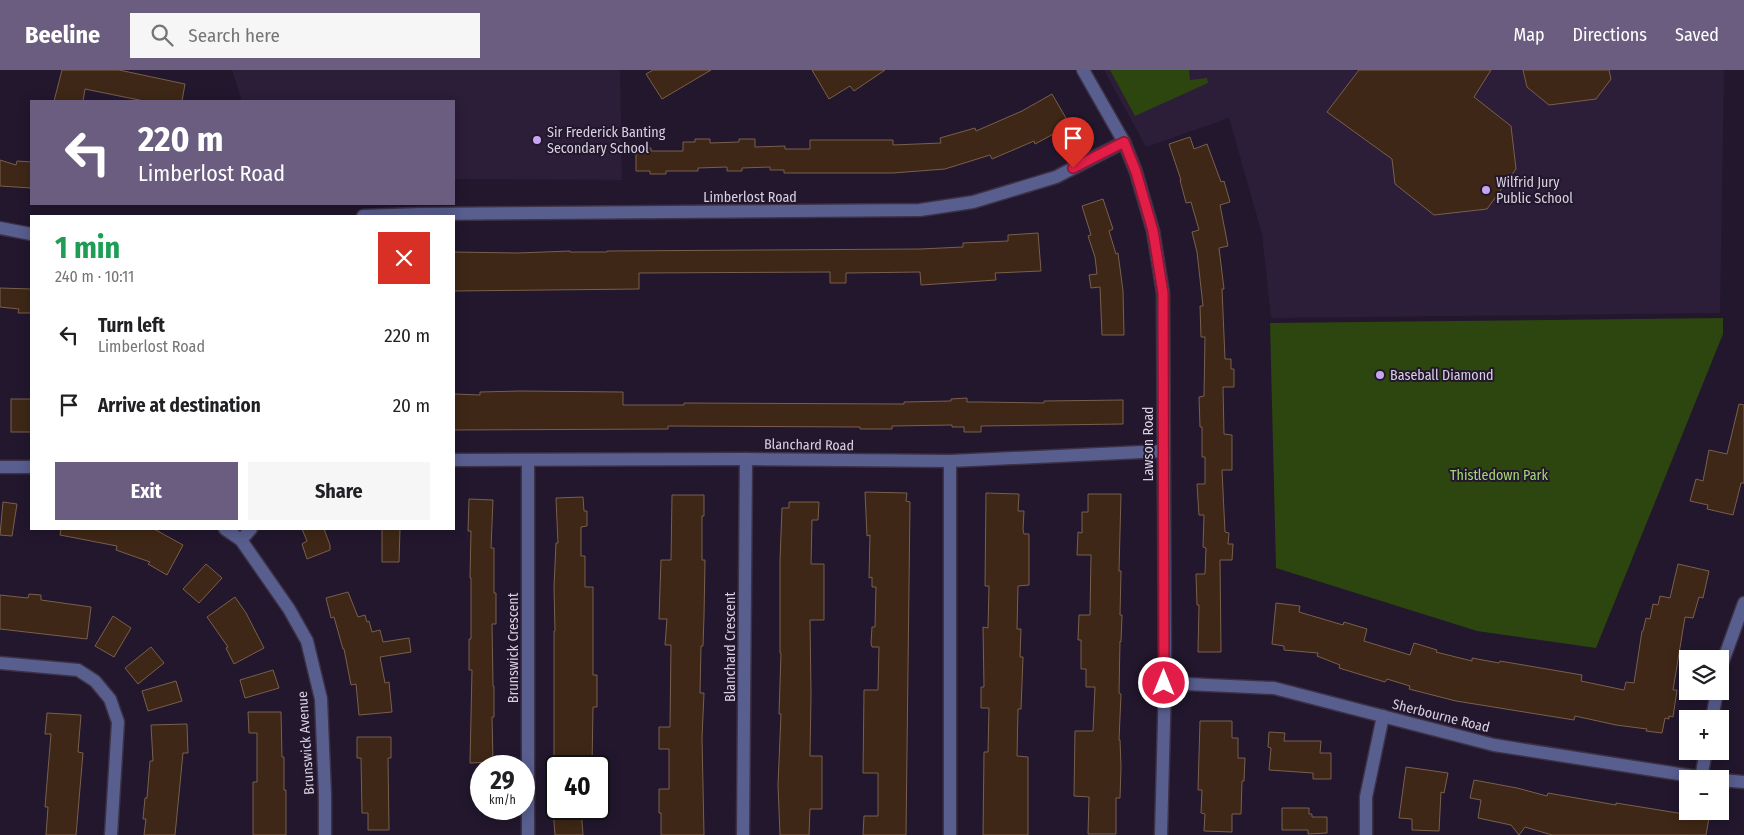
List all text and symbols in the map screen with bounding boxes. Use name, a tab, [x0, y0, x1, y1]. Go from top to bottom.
search box	[130, 13, 480, 58]
text: Beeline	[25, 21, 100, 49]
icon: search	[148, 21, 176, 49]
text: Search here	[188, 24, 280, 47]
text: Map	[1513, 24, 1545, 46]
text: Directions	[1573, 24, 1647, 46]
text: Saved	[1675, 24, 1719, 46]
pin	[1052, 117, 1094, 168]
text: 220 m	[138, 118, 224, 160]
icon: left	[55, 120, 120, 185]
place label: Sir Frederick Banting Secondary School	[547, 124, 666, 157]
icon: arrive	[1059, 124, 1087, 152]
marker: Sir Frederick Banting Secondary School	[531, 134, 543, 146]
text: Limberlost Road	[138, 160, 285, 187]
place label: Wilfrid Jury Public School	[1496, 174, 1573, 207]
marker: Wilfrid Jury Public School	[1480, 184, 1492, 196]
street label: Limberlost Road	[703, 189, 797, 206]
text: 1 min	[55, 230, 120, 266]
button: close	[378, 232, 430, 284]
text: 240 m · 10:11	[55, 267, 134, 286]
text: Turn left	[98, 314, 165, 337]
icon: left	[55, 321, 83, 349]
text: 220 m	[384, 324, 430, 347]
text: Limberlost Road	[98, 337, 205, 356]
place label: Baseball Diamond	[1390, 367, 1494, 384]
marker: Baseball Diamond	[1374, 369, 1386, 381]
icon: arrive	[55, 391, 83, 419]
text: Arrive at destination	[98, 394, 261, 417]
text: 20 m	[393, 394, 430, 417]
street label: Lawson Road	[1140, 406, 1157, 482]
street label: Blanchard Road	[764, 436, 854, 454]
button: Exit	[55, 462, 238, 520]
button: Share	[248, 462, 430, 520]
park label: Thistledown Park	[1450, 467, 1548, 484]
street label: Brunswick Crescent	[505, 592, 522, 703]
street label: Blanchard Crescent	[722, 592, 739, 702]
map controls	[1679, 650, 1729, 820]
button: layers	[1679, 650, 1729, 700]
position arrow	[1137, 656, 1189, 708]
street label: Brunswick Avenue	[294, 691, 318, 795]
street label: Sherbourne Road	[1391, 696, 1491, 736]
button: +	[1679, 710, 1729, 760]
speed limit sign: 40	[545, 755, 610, 820]
text: 29	[490, 766, 515, 796]
button: −	[1679, 770, 1729, 820]
text: km/h	[489, 793, 516, 807]

